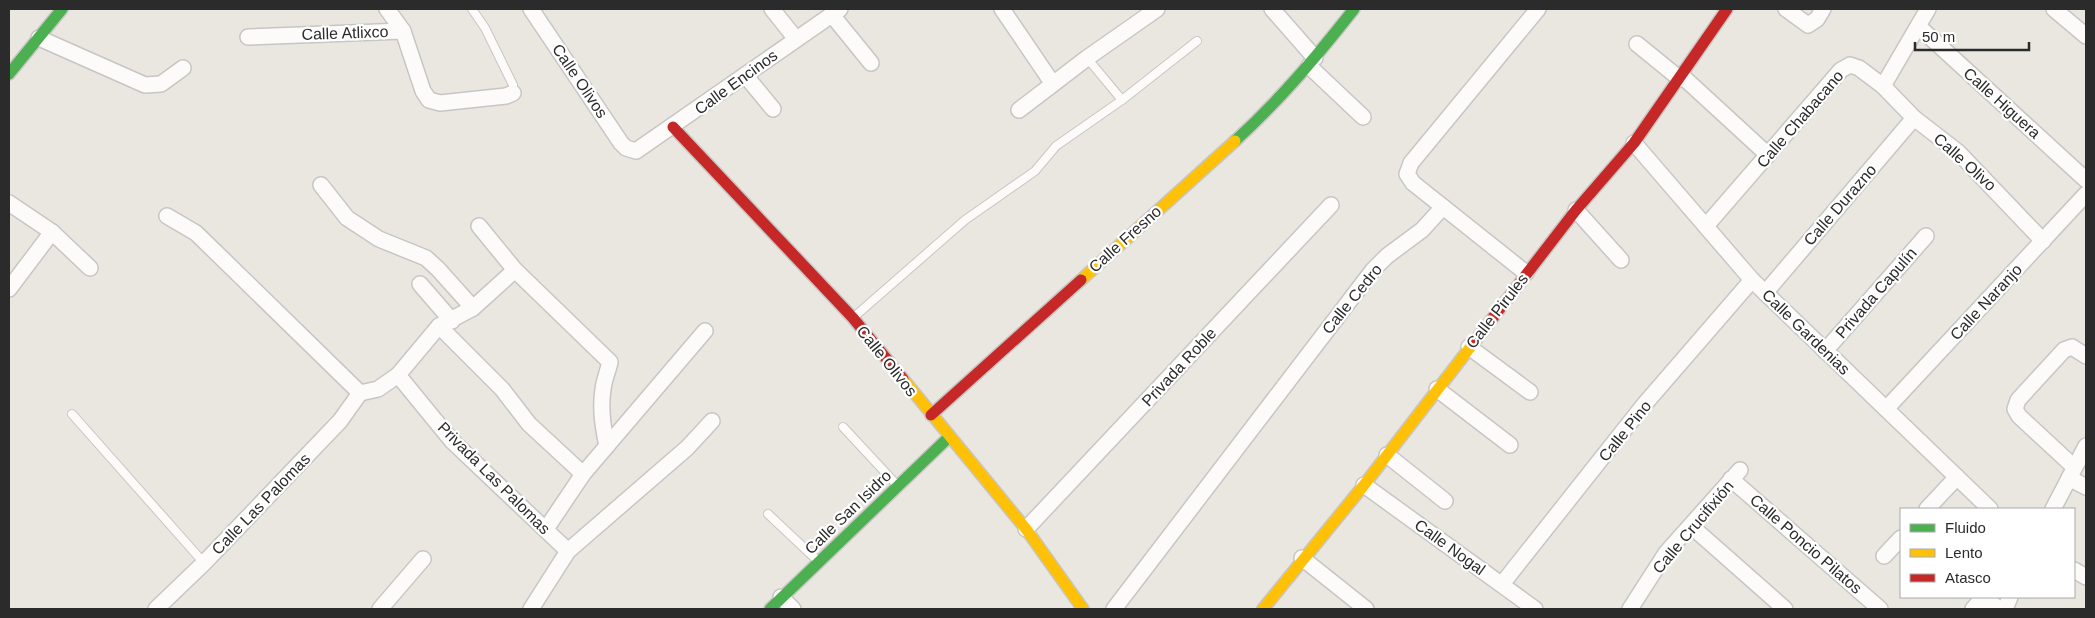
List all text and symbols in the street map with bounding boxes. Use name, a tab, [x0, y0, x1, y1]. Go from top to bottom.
scale bar	[1915, 20, 2029, 52]
street label: Calle Atlixco	[301, 23, 389, 43]
text: 50 m	[1922, 28, 1955, 45]
street label: Calle Olivos	[549, 41, 611, 121]
street label: Calle Encinos	[691, 46, 781, 118]
street label: Calle Higuera	[1960, 64, 2044, 142]
street label: Calle Chabacano	[1753, 67, 1847, 171]
street label: Calle Olivo	[1931, 130, 2000, 194]
street label: Calle Durazno	[1800, 161, 1880, 249]
street label: Calle Fresno	[1086, 202, 1164, 276]
street label: Privada Capulín	[1832, 244, 1920, 342]
street label: Calle Cedro	[1319, 261, 1385, 337]
street label: Calle Naranjo	[1947, 261, 2025, 343]
street label: Calle Pirules	[1463, 270, 1531, 352]
street label: Calle Gardenias	[1759, 286, 1853, 378]
street label: Calle Olivos	[854, 322, 920, 400]
street label: Privada Roble	[1139, 324, 1220, 410]
street label: Calle Pino	[1595, 397, 1655, 465]
street label: Privada Las Palomas	[435, 419, 553, 537]
street label: Calle Las Palomas	[209, 450, 313, 558]
street label: Calle San Isidro	[801, 467, 895, 557]
street label: Calle Crucifixión	[1649, 477, 1737, 577]
street label: Calle Poncio Pilatos	[1747, 491, 1865, 597]
legend	[1900, 508, 2075, 598]
street label: Calle Nogal	[1412, 516, 1488, 578]
text: Fluido	[1945, 519, 1986, 536]
text: Lento	[1945, 544, 1983, 561]
text: Atasco	[1945, 569, 1991, 586]

